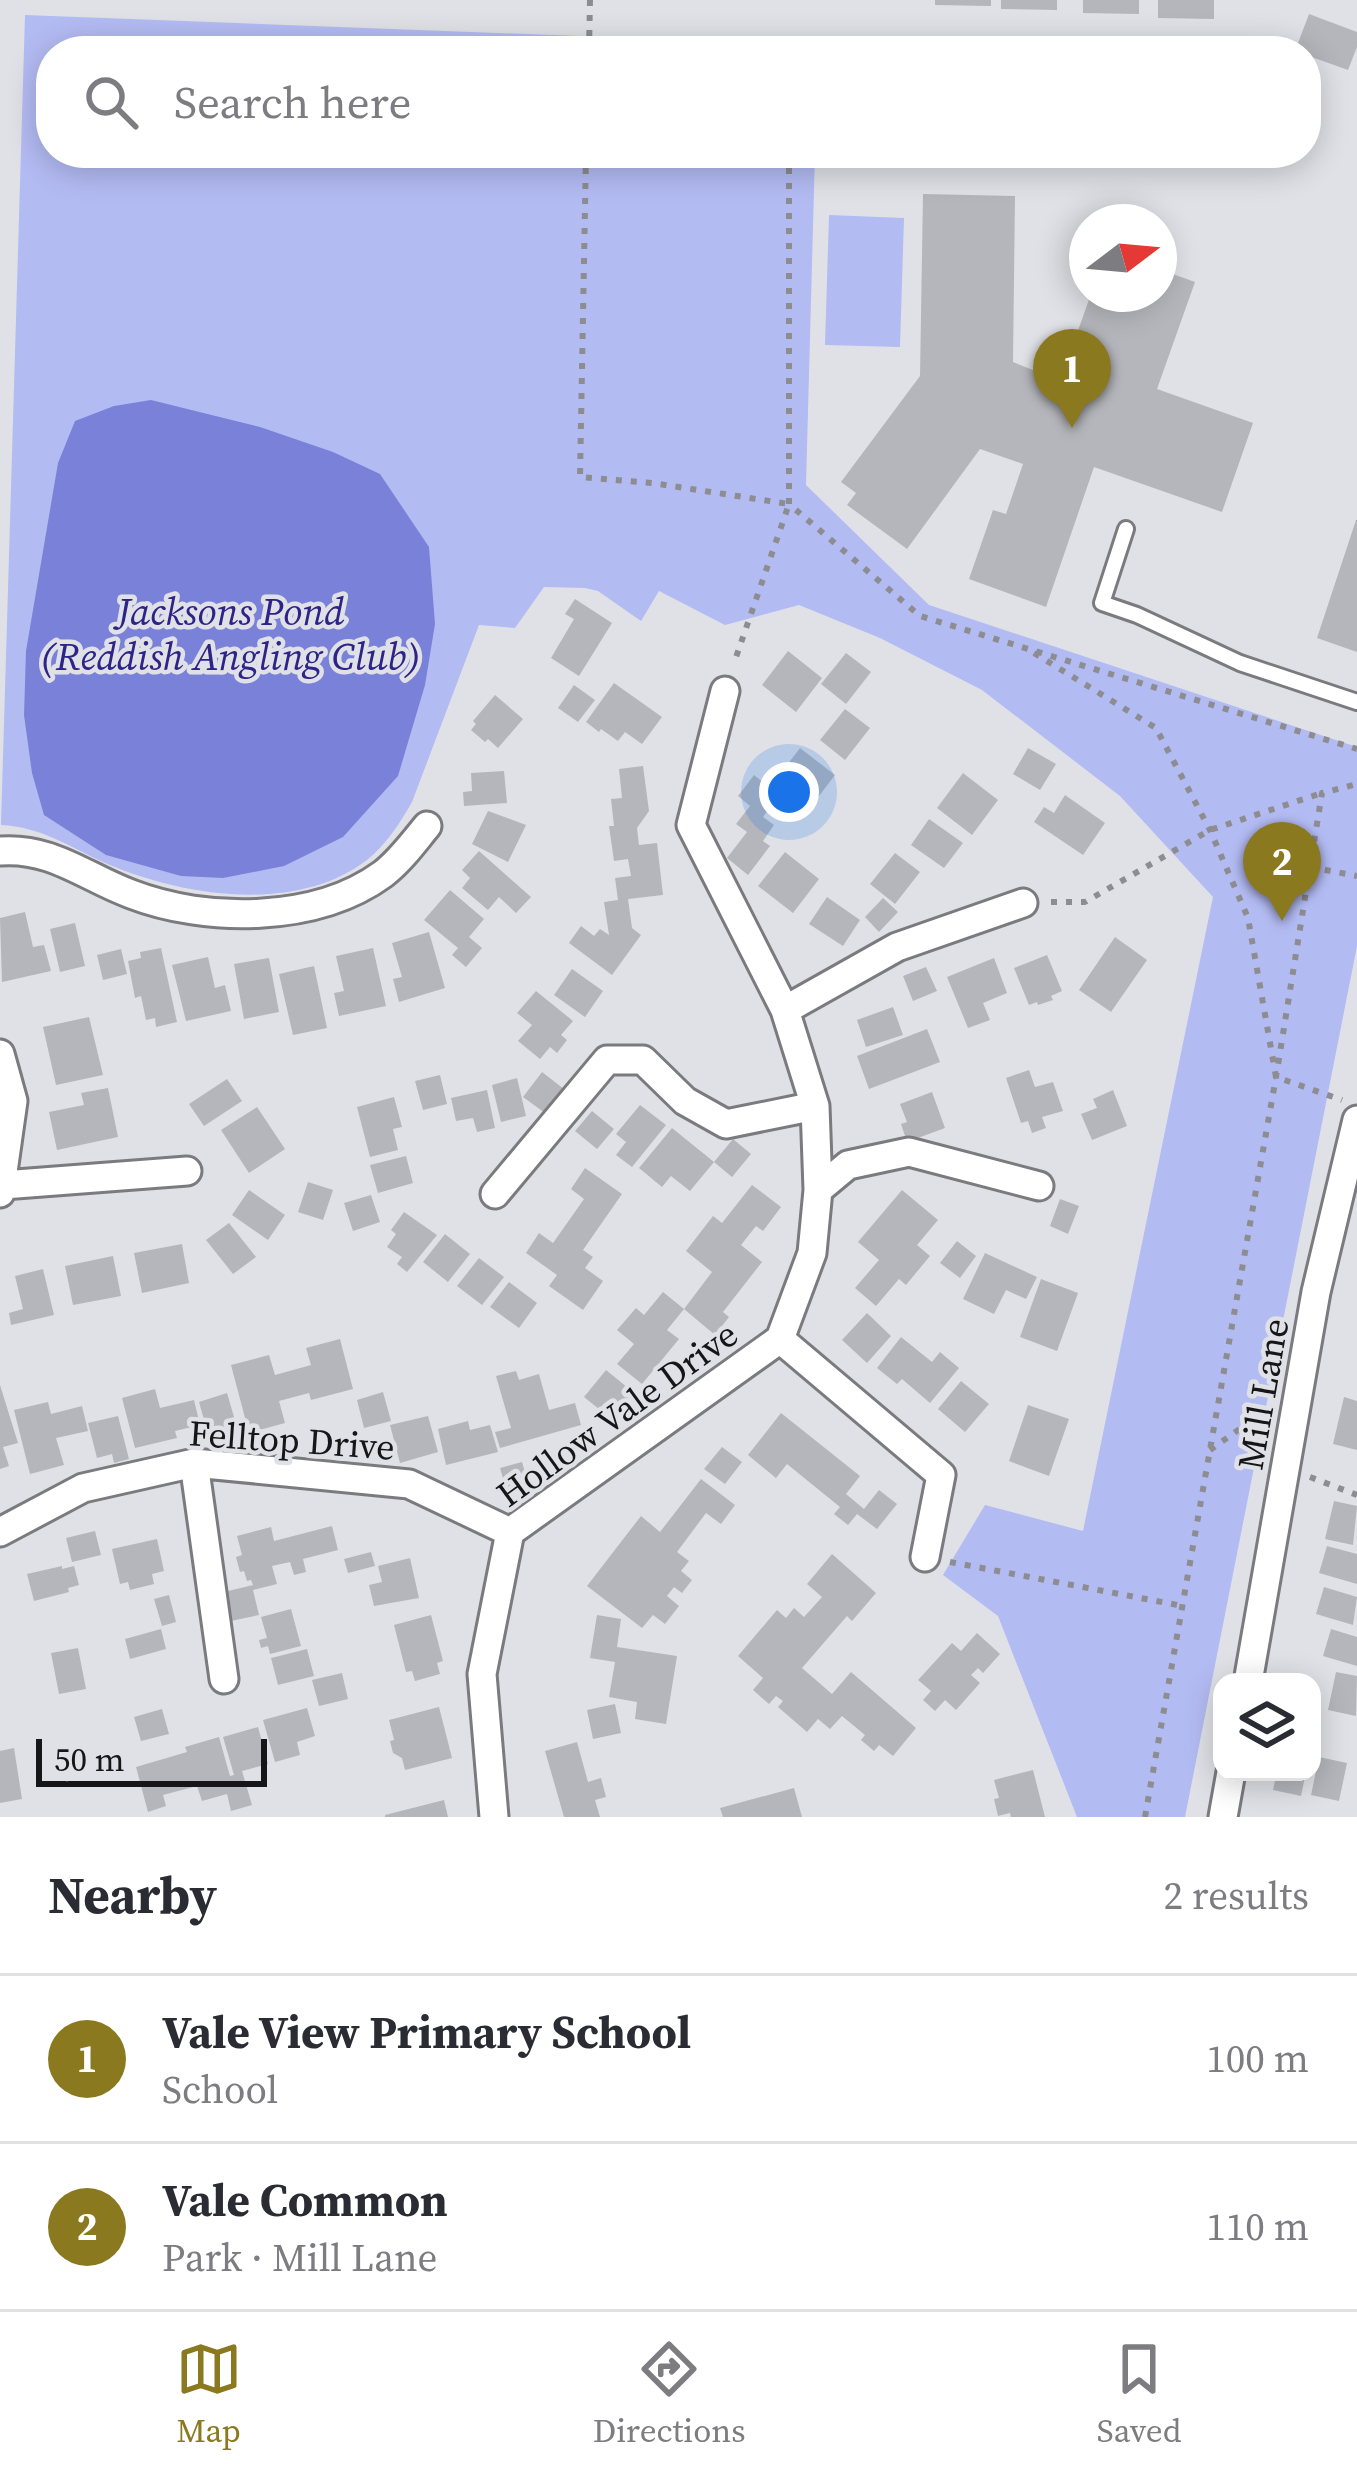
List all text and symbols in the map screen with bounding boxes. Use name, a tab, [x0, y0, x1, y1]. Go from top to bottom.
search box	[36, 36, 1321, 168]
icon: search	[78, 69, 144, 135]
text: Search here	[174, 71, 411, 133]
north arrow	[1069, 204, 1177, 312]
pin: 1	[1033, 329, 1111, 428]
water label: Jacksons Pond (Reddish Angling Club)	[41, 585, 421, 683]
your location	[759, 762, 819, 822]
pin: 2	[1243, 822, 1321, 921]
street label: Hollow Vale Drive	[486, 1310, 748, 1518]
street label: Mill Lane	[1226, 1314, 1300, 1474]
street label: Felltop Drive	[187, 1408, 397, 1472]
map controls	[1213, 1673, 1321, 1781]
button: layers	[1213, 1673, 1321, 1781]
scale bar	[36, 1733, 267, 1786]
text: 50 m	[54, 1737, 124, 1782]
text: Nearby	[48, 1860, 217, 1930]
text: 2 results	[1164, 1869, 1309, 1922]
text: Vale View Primary School	[162, 2001, 691, 2063]
text: 1	[76, 2032, 98, 2085]
text: 100 m	[1206, 2032, 1309, 2085]
text: School	[162, 2063, 278, 2116]
text: Vale Common	[162, 2169, 448, 2231]
text: 2	[76, 2200, 98, 2253]
text: 110 m	[1206, 2200, 1309, 2253]
text: Park · Mill Lane	[162, 2231, 437, 2284]
tab: Map	[176, 2336, 242, 2453]
tab: Directions	[593, 2336, 746, 2453]
tab: Saved	[1097, 2336, 1181, 2453]

